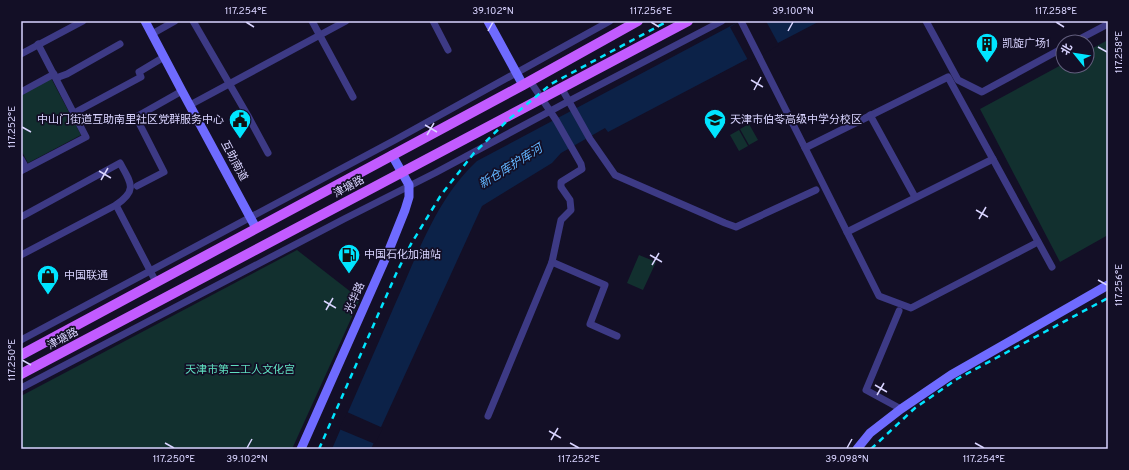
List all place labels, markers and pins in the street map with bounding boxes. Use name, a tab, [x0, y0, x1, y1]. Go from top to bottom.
building icon: 凯旋广场1	[974, 31, 1000, 64]
place label: 凯旋广场1	[1002, 37, 1050, 51]
public building icon: 中山门街道互助南里社区党群服务中心	[227, 107, 253, 140]
school or university icon: 天津市伯苓高级中学分校区	[702, 107, 728, 140]
place label: 中山门街道互助南里社区党群服务中心	[37, 113, 224, 127]
place label: 天津市伯苓高级中学分校区	[730, 113, 862, 127]
fuel station icon: 中国石化加油站	[336, 242, 362, 275]
place label: 中国石化加油站	[364, 248, 441, 262]
shop icon: 中国联通	[35, 263, 61, 296]
place label: 中国联通	[64, 269, 108, 283]

